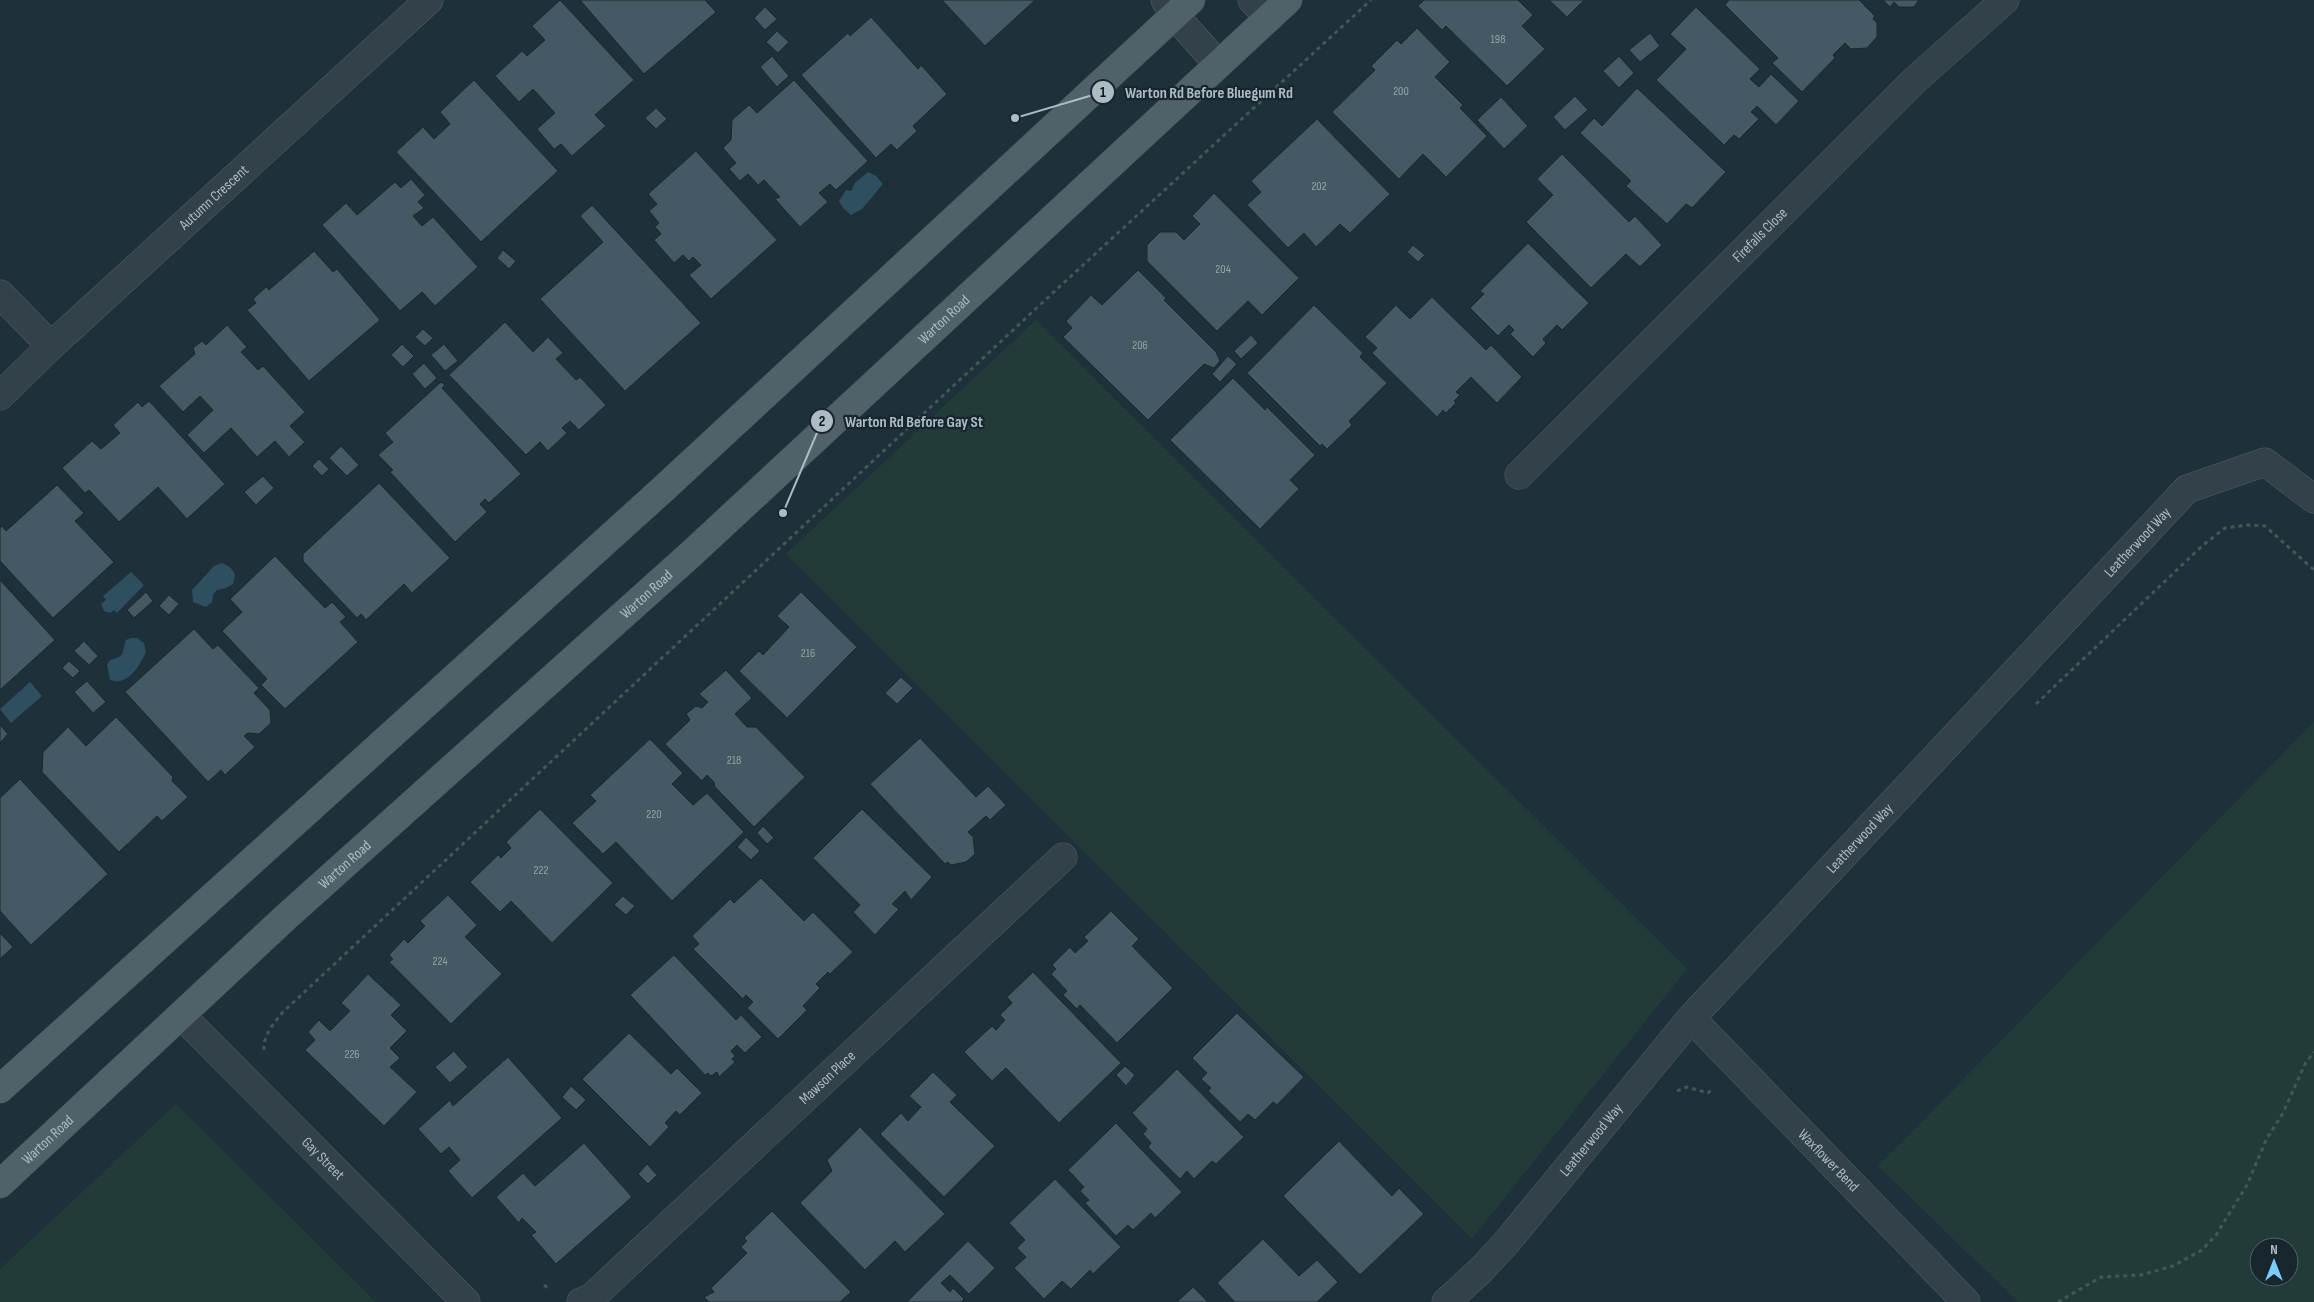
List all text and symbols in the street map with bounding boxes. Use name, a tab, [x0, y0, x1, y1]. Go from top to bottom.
house number: 198	[1491, 32, 1505, 47]
callout: Warton Rd Before Bluegum Rd	[1091, 77, 1303, 108]
text: 1	[1100, 83, 1106, 102]
text: Warton Rd Before Bluegum Rd	[1125, 84, 1293, 103]
house number: 200	[1393, 84, 1409, 99]
street label: Autumn Crescent	[174, 160, 253, 234]
house number: 202	[1311, 179, 1327, 194]
street label: Firefalls Close	[1728, 203, 1791, 266]
house number: 204	[1215, 262, 1231, 277]
street label: Warton Road	[914, 291, 974, 348]
house number: 206	[1132, 338, 1148, 353]
callout: Warton Rd Before Gay St	[810, 406, 993, 437]
text: 2	[819, 412, 825, 431]
text: Warton Rd Before Gay St	[845, 413, 983, 432]
street label: Leatherwood Way	[2100, 503, 2175, 581]
street label: Warton Road	[616, 566, 676, 623]
house number: 216	[801, 646, 815, 661]
house number: 218	[727, 753, 741, 768]
street label: Leatherwood Way	[1822, 799, 1897, 877]
house number: 220	[646, 807, 662, 822]
street label: Warton Road	[314, 836, 375, 893]
house number: 222	[534, 863, 548, 878]
house number: 224	[433, 954, 447, 969]
street label: Mawson Place	[795, 1046, 859, 1108]
house number: 226	[344, 1047, 360, 1062]
street label: Leatherwood Way	[1555, 1099, 1627, 1180]
street label: Warton Road	[18, 1111, 77, 1168]
street label: Waxflower Bend	[1794, 1125, 1863, 1196]
street label: Gay Street	[298, 1133, 349, 1184]
north arrow	[2249, 1237, 2299, 1287]
text: N	[2270, 1241, 2278, 1258]

